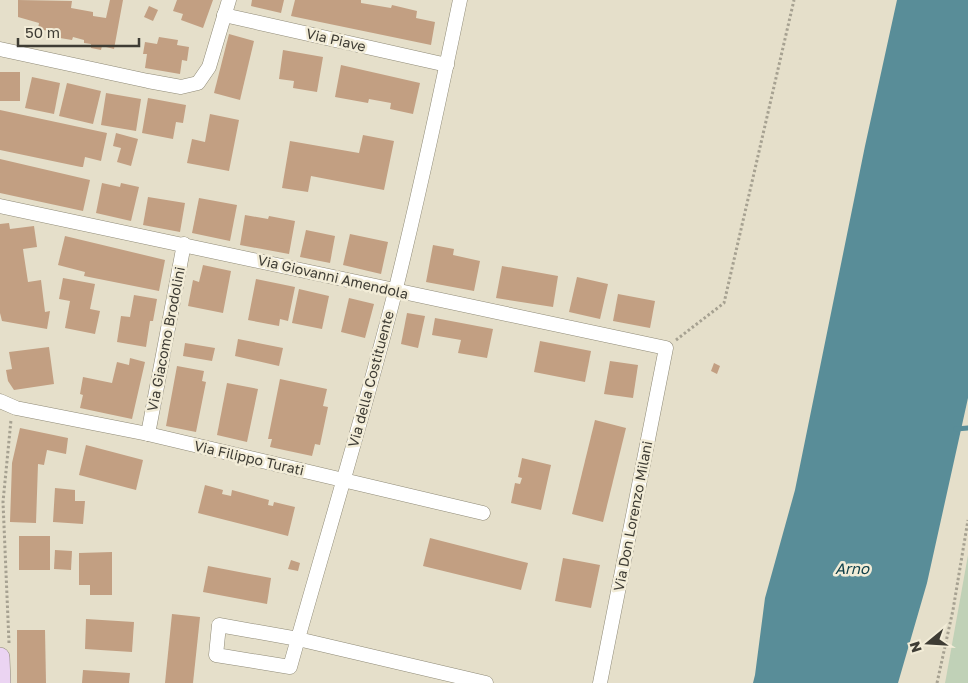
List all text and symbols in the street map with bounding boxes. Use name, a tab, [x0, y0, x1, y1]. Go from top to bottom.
scale bar	[18, 15, 139, 47]
text: 50 m	[25, 23, 60, 41]
street label: Via Piave	[305, 24, 368, 55]
street label: Via Giovanni Amendola	[256, 251, 410, 302]
street label: Via Giacomo Brodolini	[143, 265, 188, 413]
street label: Via della Costituente	[344, 309, 397, 449]
street label: Via Filippo Turati	[192, 437, 306, 478]
street label: Via Don Lorenzo Milani	[610, 439, 655, 592]
water label: Arno	[835, 559, 870, 577]
north arrow	[903, 618, 953, 668]
text: N	[905, 639, 925, 655]

